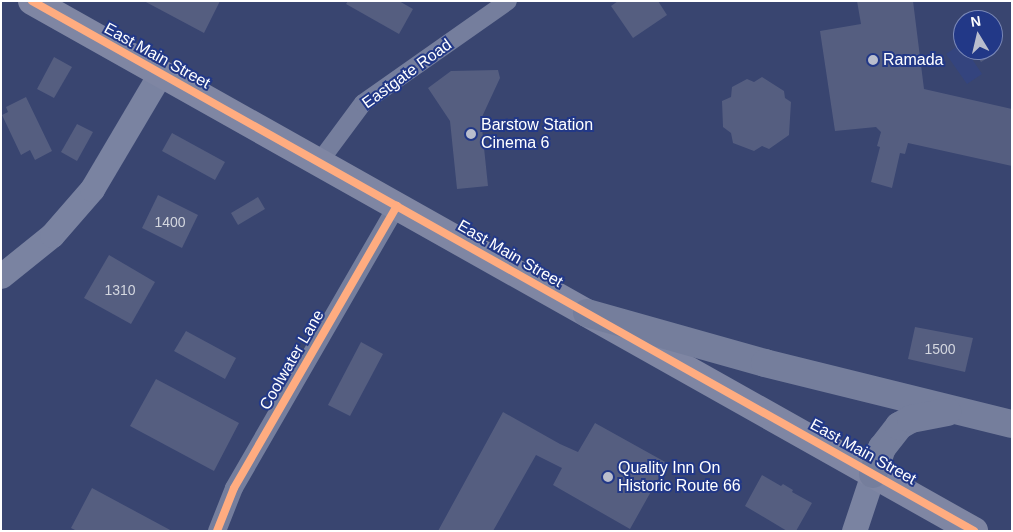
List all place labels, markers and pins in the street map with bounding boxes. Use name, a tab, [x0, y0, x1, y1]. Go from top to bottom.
place label: Ramada	[883, 50, 943, 70]
marker: Ramada	[867, 54, 879, 66]
place label: Barstow Station Cinema 6	[481, 115, 593, 153]
marker: Barstow Station Cinema 6	[465, 128, 477, 140]
place label: Quality Inn On Historic Route 66	[618, 458, 741, 496]
marker: Quality Inn On Historic Route 66	[602, 471, 614, 483]

